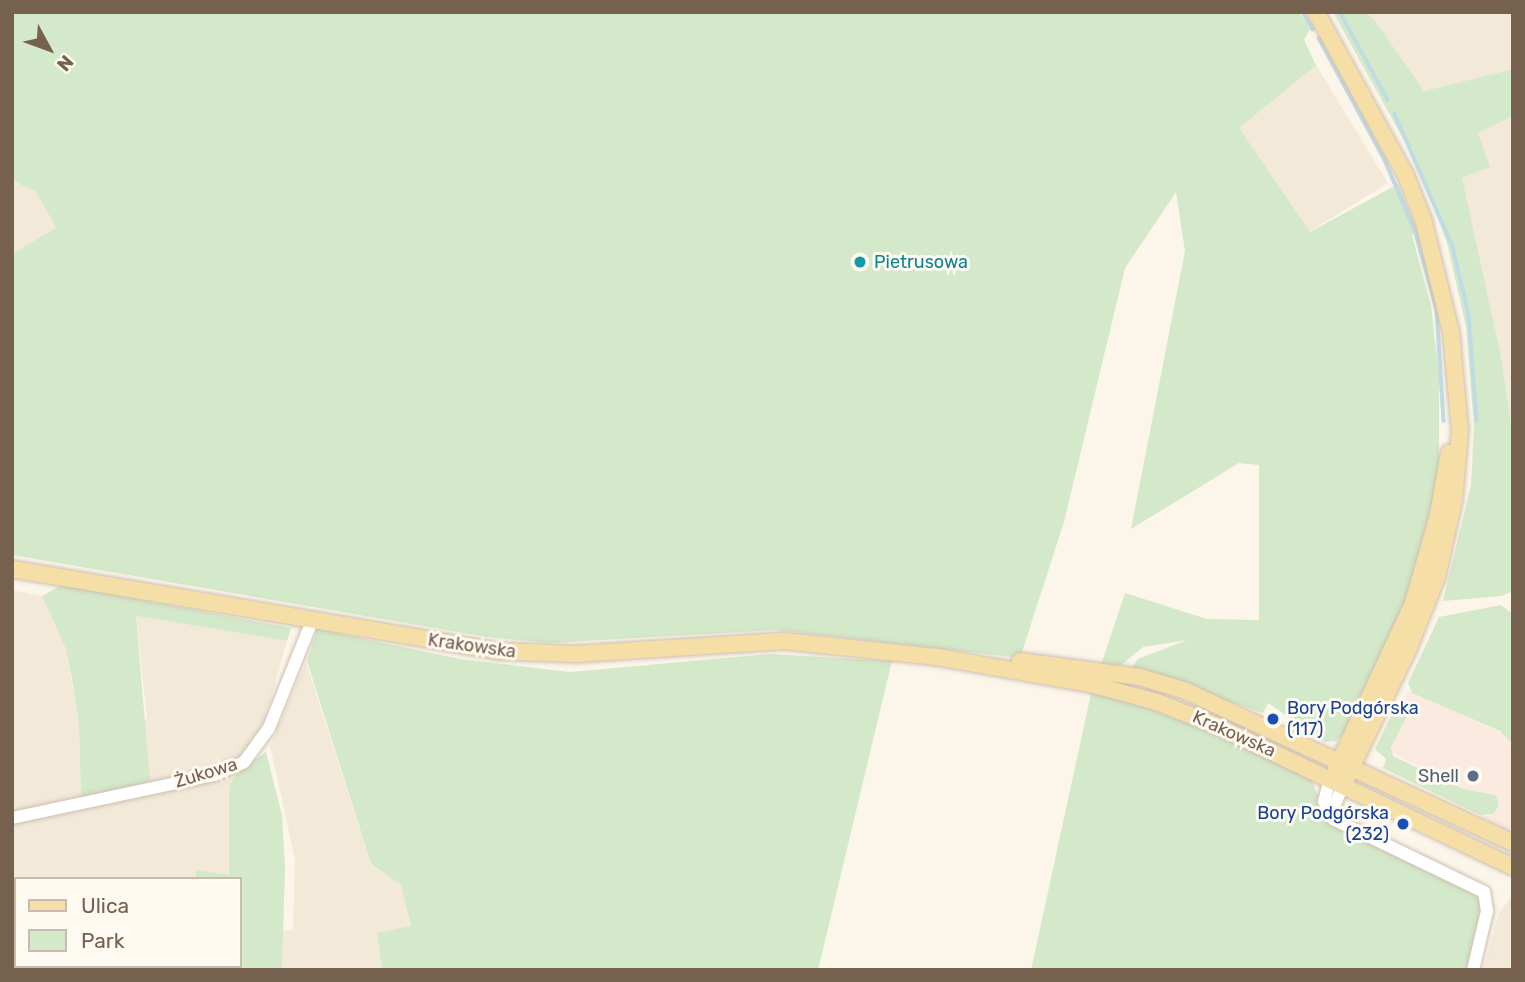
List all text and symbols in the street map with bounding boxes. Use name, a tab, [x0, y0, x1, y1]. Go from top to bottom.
north arrow	[14, 14, 84, 84]
text: N	[52, 50, 78, 76]
place label: Pietrusowa	[874, 251, 968, 273]
marker: Pietrusowa	[852, 254, 868, 270]
street label: Krakowska	[427, 629, 517, 663]
place label: Bory Podgórska (117)	[1287, 698, 1419, 740]
street label: Krakowska	[1189, 706, 1279, 762]
marker: Bory Podgórska (117)	[1265, 711, 1281, 727]
street label: Żukowa	[172, 753, 240, 793]
place label: Shell	[1418, 765, 1459, 787]
marker: Shell	[1465, 768, 1481, 784]
place label: Bory Podgórska (232)	[1257, 803, 1389, 846]
marker: Bory Podgórska (232)	[1395, 816, 1411, 832]
legend	[14, 877, 242, 968]
text: Ulica	[81, 893, 129, 918]
text: Park	[81, 928, 125, 953]

